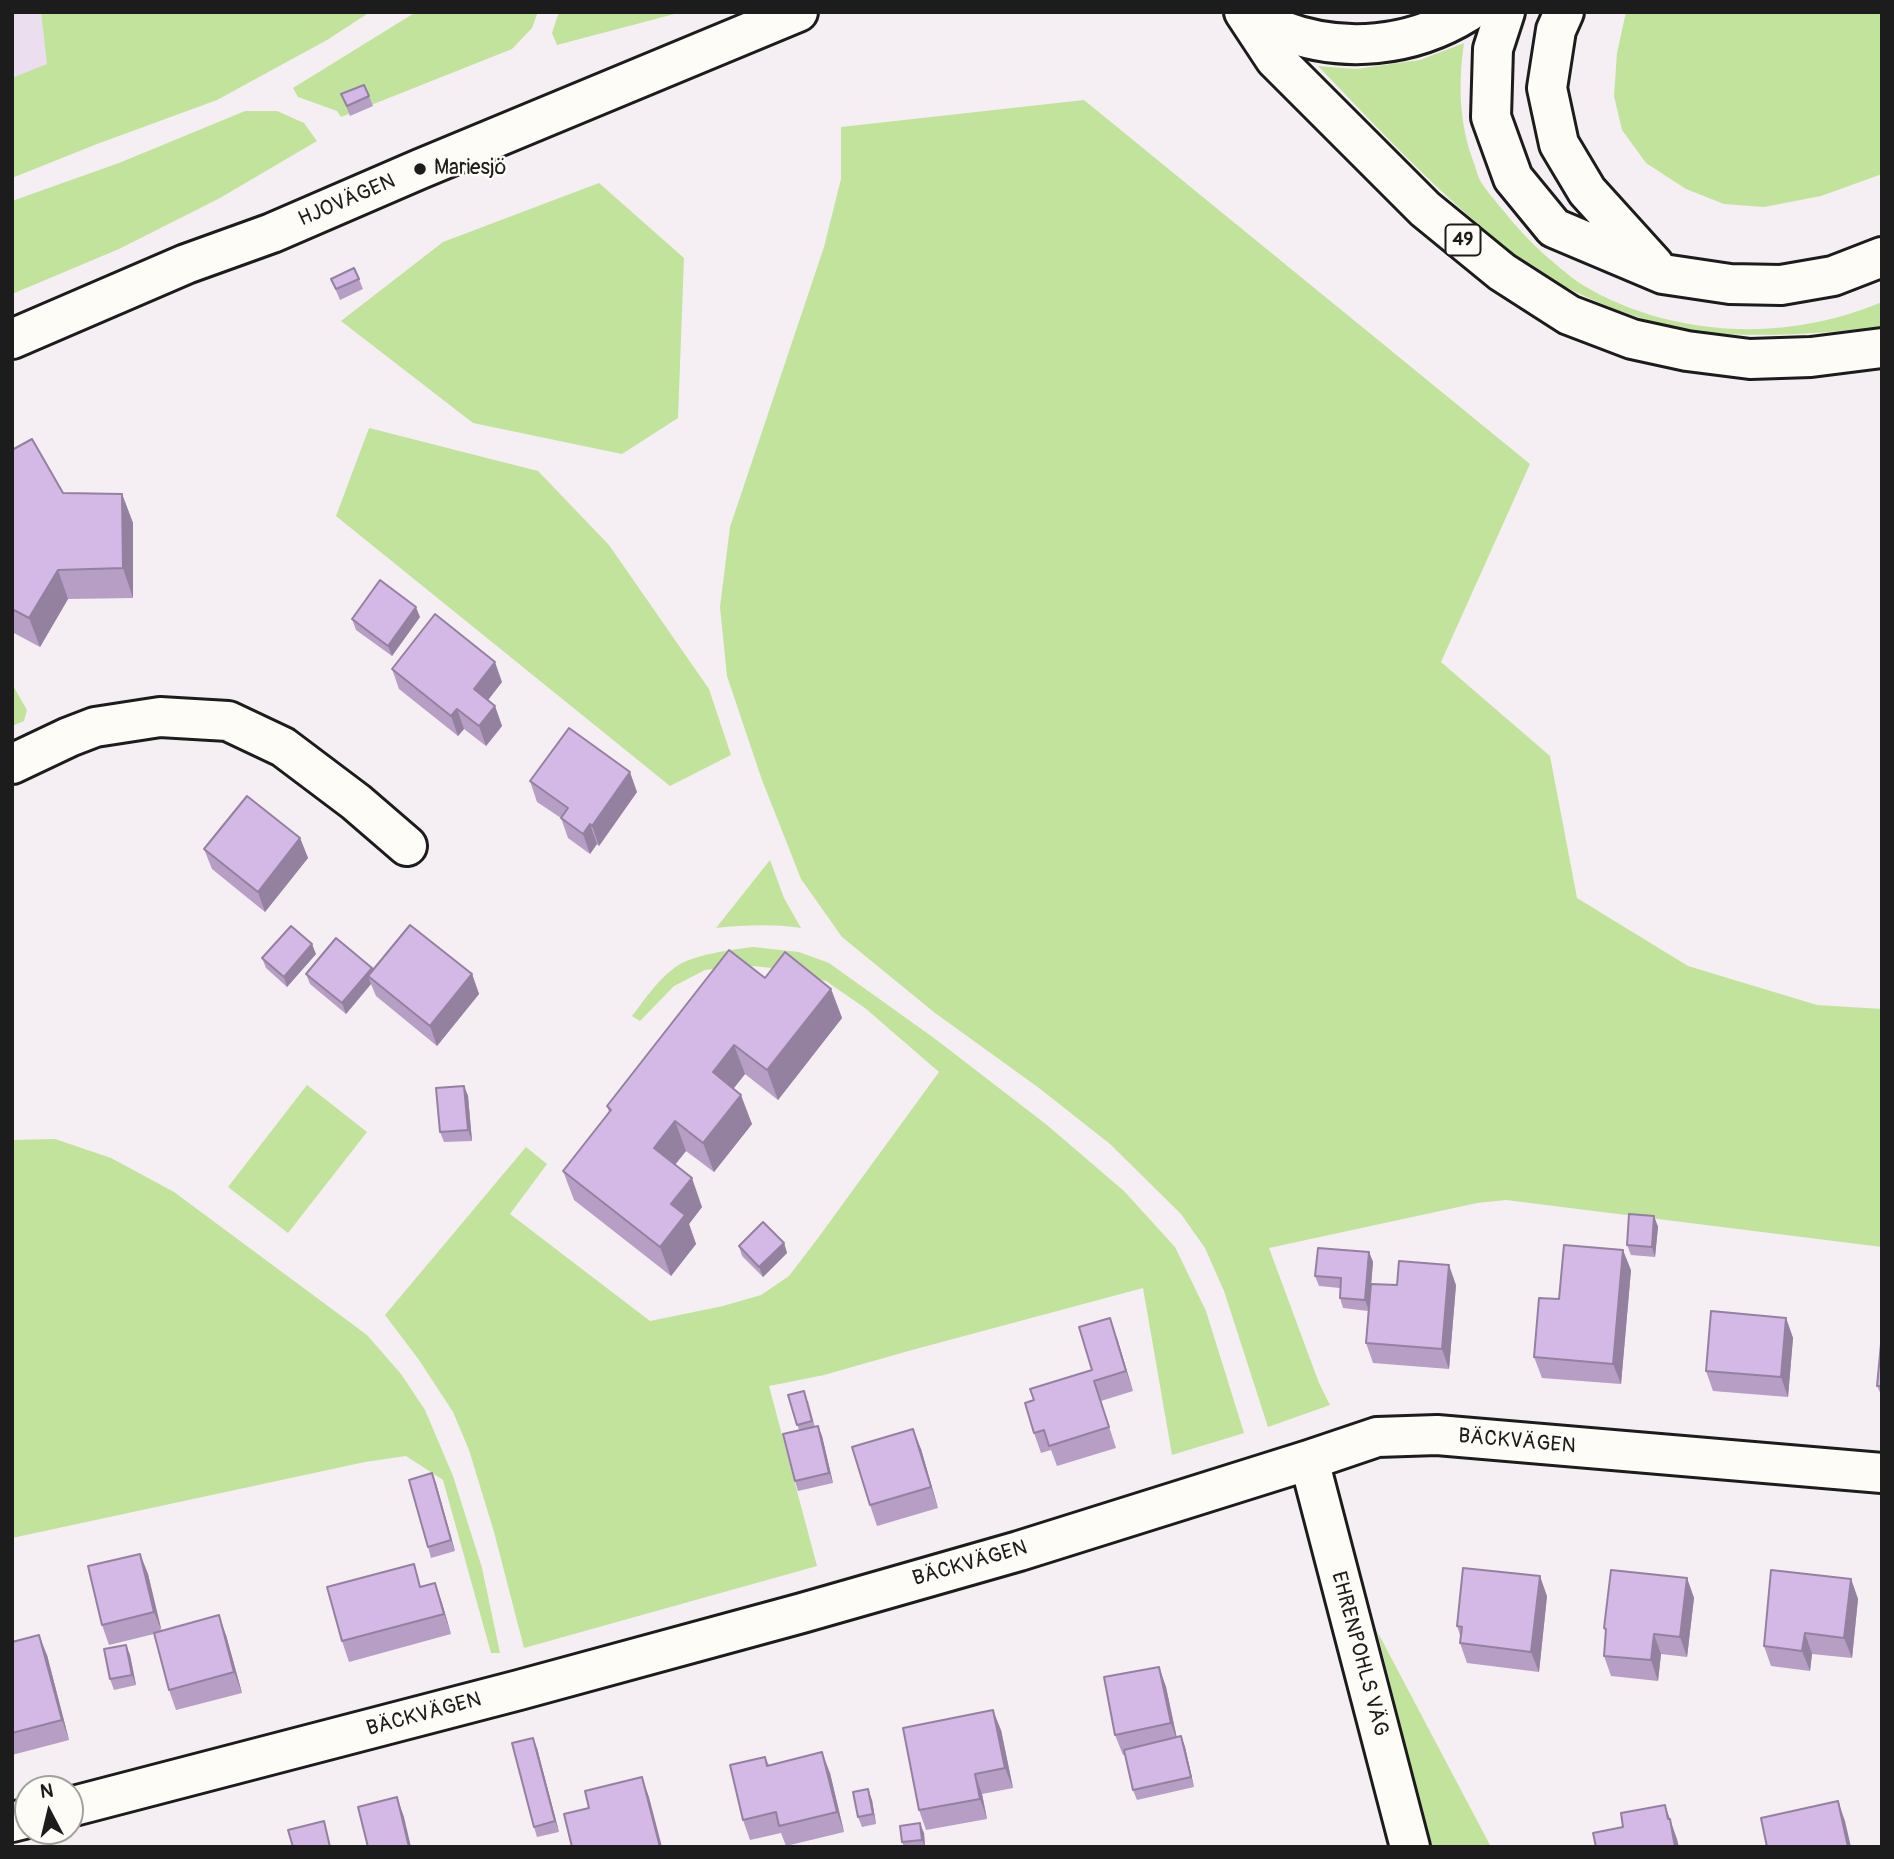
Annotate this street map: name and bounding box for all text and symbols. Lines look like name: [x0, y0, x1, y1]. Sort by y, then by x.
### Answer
place label: Mariesjö: [434, 156, 506, 182]
marker: Mariesjö: [412, 161, 428, 177]
street label: HJOVÄGEN: [295, 169, 399, 233]
road number: 49: [1446, 224, 1480, 256]
street label: BÄCKVÄGEN: [1457, 1424, 1577, 1460]
street label: BÄCKVÄGEN: [910, 1536, 1030, 1592]
street label: EHRENPOHLS VÄG: [1325, 1569, 1393, 1739]
street label: BÄCKVÄGEN: [364, 1688, 484, 1742]
north arrow: [14, 1775, 84, 1845]
text: N: [39, 1778, 55, 1804]

